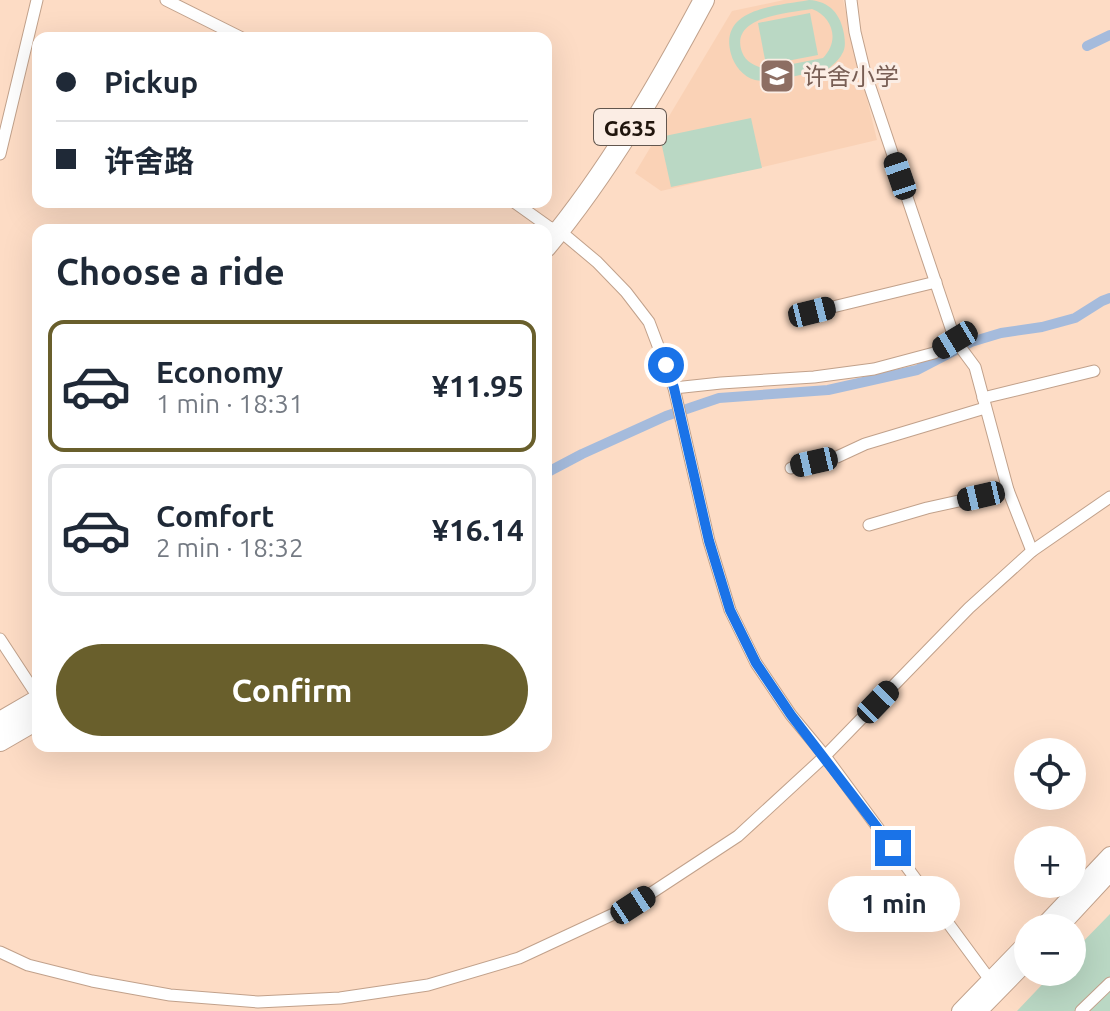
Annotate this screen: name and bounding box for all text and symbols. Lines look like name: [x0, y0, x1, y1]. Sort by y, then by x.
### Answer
school or university icon: 许舍小学: [758, 57, 796, 95]
place label: 许舍小学: [803, 63, 899, 90]
text: Pickup: [104, 65, 198, 99]
road number: G635: [594, 109, 666, 145]
text: 许舍路: [104, 144, 194, 178]
car: [881, 149, 919, 203]
text: Choose a ride: [56, 251, 285, 292]
car: [786, 295, 838, 329]
car: [928, 317, 982, 363]
route start: [648, 347, 684, 383]
icon: car: [60, 350, 132, 422]
text: Economy: [156, 355, 283, 389]
text: ¥11.95: [432, 369, 524, 403]
text: 1 min · 18:31: [156, 389, 304, 418]
car: [788, 445, 840, 479]
car: [955, 479, 1007, 513]
icon: car: [60, 494, 132, 566]
text: Comfort: [156, 499, 274, 533]
text: ¥16.14: [432, 513, 524, 547]
text: 2 min · 18:32: [156, 533, 304, 562]
button: Confirm: [56, 644, 528, 736]
car: [853, 676, 903, 728]
map controls: [1014, 738, 1086, 986]
button: locate: [1014, 738, 1086, 810]
button: +: [1014, 826, 1086, 898]
route end: [875, 830, 911, 866]
callout: 1 min: [827, 876, 959, 932]
car: [606, 882, 660, 928]
text: 1 min: [861, 889, 927, 918]
button: −: [1014, 914, 1086, 986]

